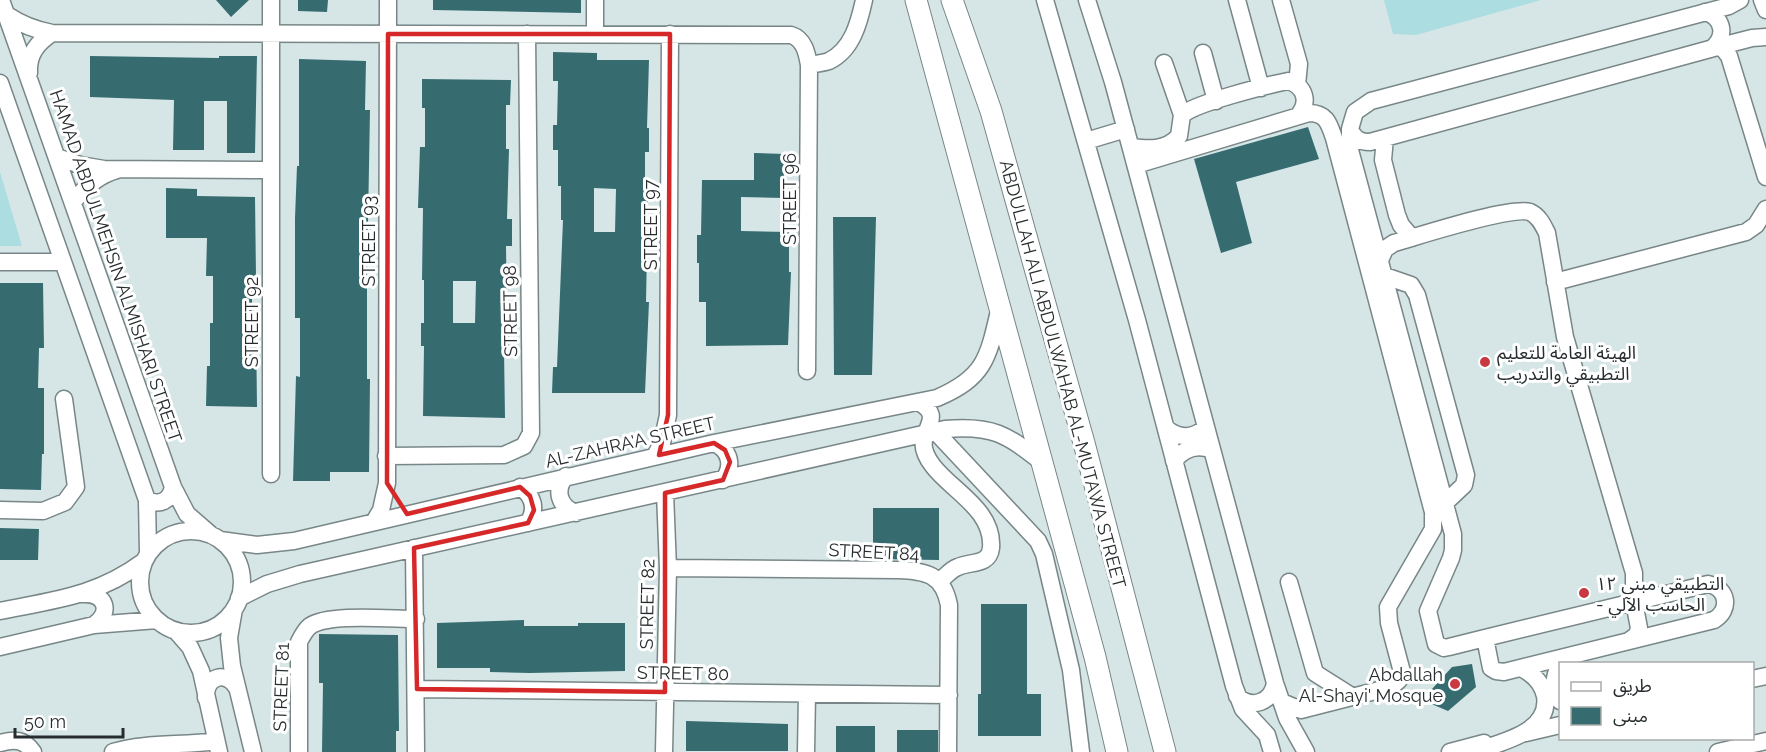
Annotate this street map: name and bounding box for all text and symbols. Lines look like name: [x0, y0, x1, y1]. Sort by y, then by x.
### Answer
street label: HAMAD ABDULMEHSIN ALMISHARI STREET: [46, 87, 186, 445]
street label: STREET 96: [779, 153, 800, 245]
street label: ABDULLAH ALI ABDULWAHAB AL-MUTAWA STREET: [996, 157, 1130, 591]
street label: STREET 97: [640, 179, 661, 270]
street label: STREET 93: [358, 196, 379, 286]
street label: STREET 98: [499, 265, 521, 357]
street label: STREET 92: [241, 277, 262, 367]
place label: الهيئة العامة للتعليم التطبيقي والتدريب: [1497, 342, 1636, 387]
marker: الهيئة العامة للتعليم التطبيقي والتدريب: [1478, 355, 1492, 369]
street label: AL-ZAHRA'A STREET: [543, 412, 717, 472]
street label: STREET 84: [828, 539, 920, 565]
street label: STREET 82: [636, 558, 658, 650]
place label: التطبيقي مبنى ١٢ - الحاسب الآلي: [1596, 573, 1724, 618]
marker: التطبيقي مبنى ١٢ - الحاسب الآلي: [1577, 586, 1591, 600]
street label: STREET 81: [269, 642, 293, 732]
street label: STREET 80: [637, 662, 729, 684]
legend: [1559, 662, 1754, 740]
place label: Abdallah Al-Shayi' Mosque: [1299, 664, 1443, 706]
text: طريق: [1613, 675, 1652, 697]
marker: Abdallah Al-Shayi' Mosque: [1448, 677, 1462, 691]
scale bar: [15, 701, 123, 739]
text: مبنى: [1613, 705, 1648, 727]
text: 50 m: [24, 711, 66, 732]

